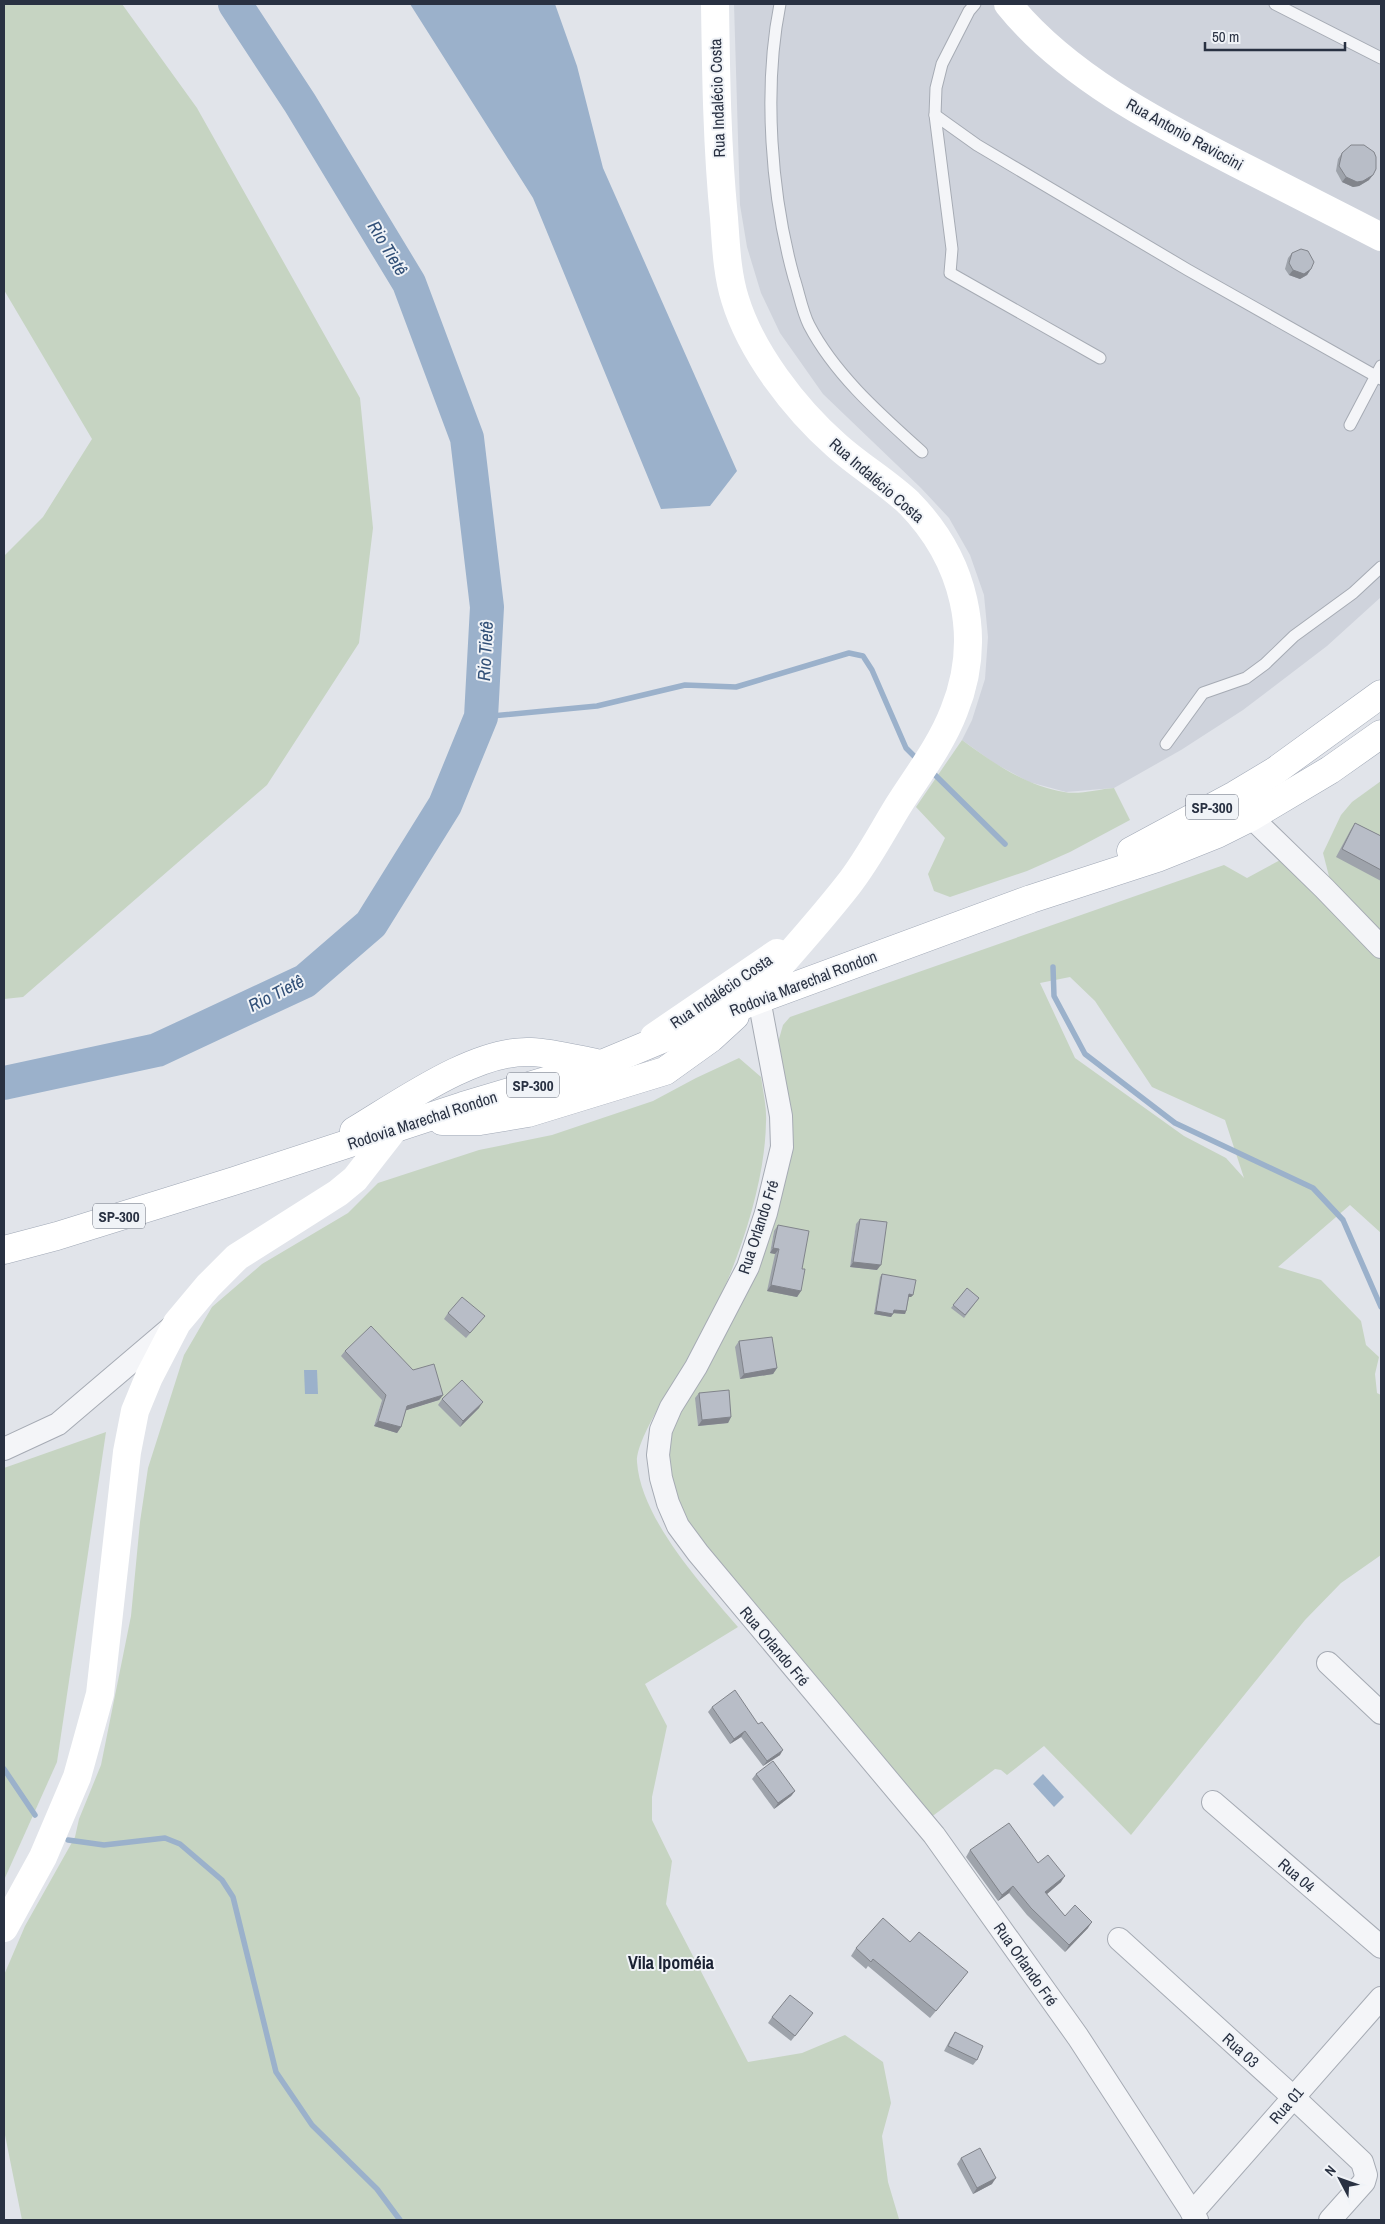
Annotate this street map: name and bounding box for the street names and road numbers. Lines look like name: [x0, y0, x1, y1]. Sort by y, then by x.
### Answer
street label: Rua Indalécio Costa: [704, 38, 730, 158]
street label: Rua Antonio Raviccini: [1123, 93, 1247, 175]
street label: Rua Indalécio Costa: [825, 433, 930, 528]
road number: SP-300: [1186, 794, 1238, 820]
street label: Rodovia Marechal Rondon: [726, 945, 880, 1021]
street label: Rua Indalécio Costa: [666, 948, 777, 1033]
road number: SP-300: [507, 1072, 559, 1098]
street label: Rodovia Marechal Rondon: [344, 1085, 500, 1155]
street label: Rua Orlando Fré: [732, 1177, 784, 1277]
road number: SP-300: [93, 1204, 145, 1228]
street label: Rua Orlando Fré: [735, 1602, 815, 1690]
street label: Rua 04: [1274, 1853, 1320, 1897]
street label: Rua Orlando Fré: [989, 1918, 1063, 2010]
street label: Rua 03: [1218, 2028, 1264, 2072]
street label: Rua 01: [1264, 2081, 1309, 2128]

